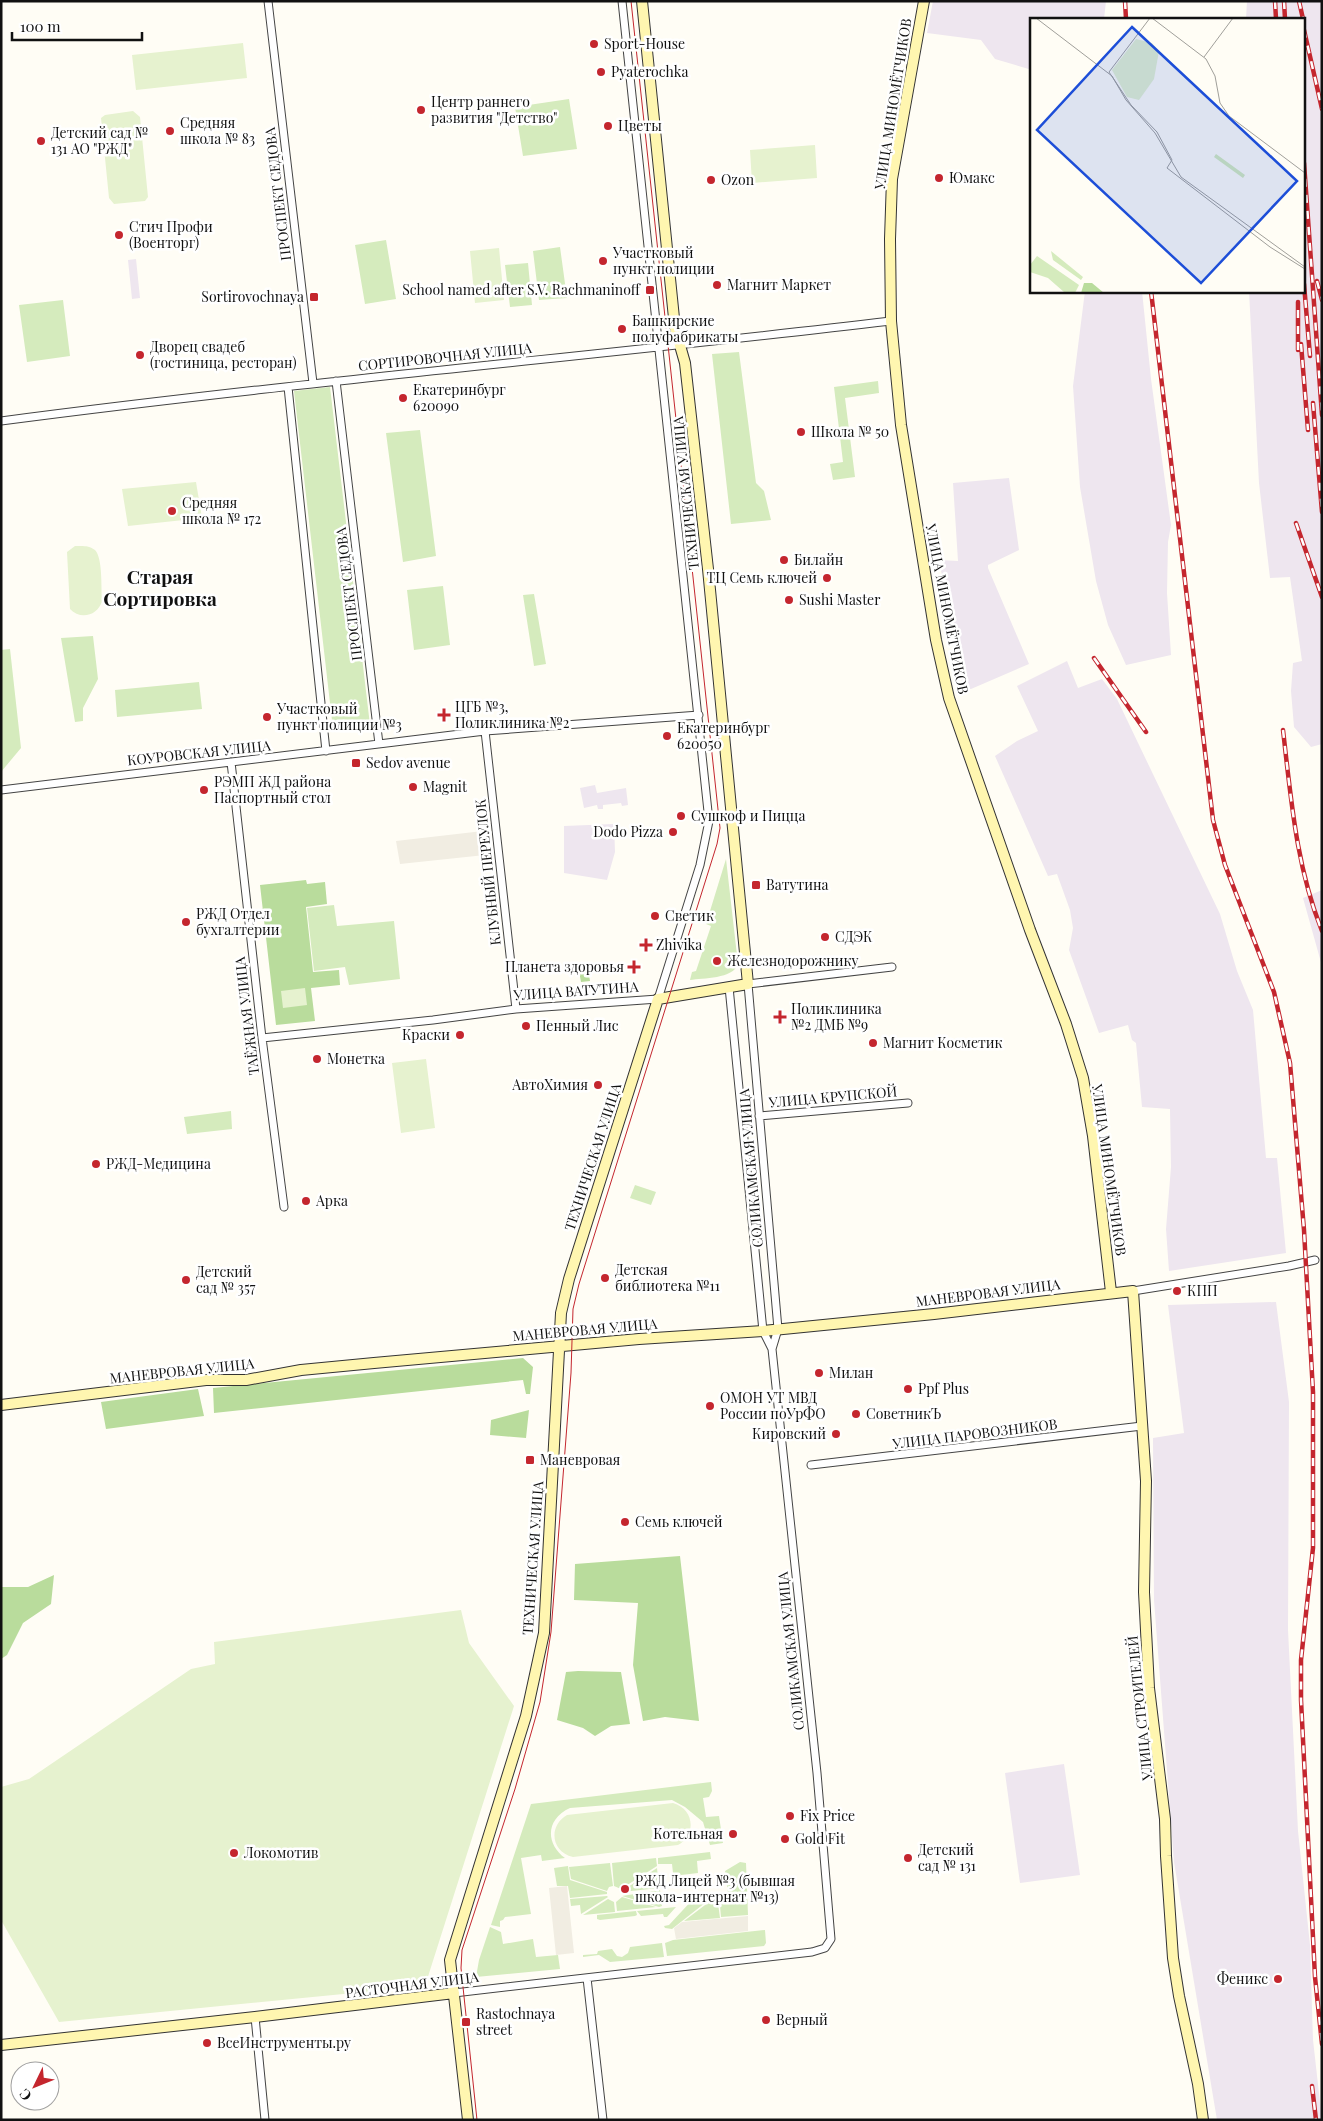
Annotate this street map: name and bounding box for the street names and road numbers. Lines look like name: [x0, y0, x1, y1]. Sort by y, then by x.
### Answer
street label: УЛИЦА МИНОМЁТЧИКОВ: [869, 17, 915, 192]
street label: ПРОСПЕКТ СЕДОВА: [260, 126, 295, 262]
street label: СОРТИРОВОЧНАЯ УЛИЦА: [357, 338, 533, 375]
street label: ТЕХНИЧЕСКАЯ УЛИЦА: [668, 415, 703, 571]
street label: УЛИЦА МИНОМЁТЧИКОВ: [921, 521, 973, 696]
street label: ПРОСПЕКТ СЕДОВА: [331, 526, 366, 662]
street label: КОУРОВСКАЯ УЛИЦА: [126, 735, 272, 769]
street label: КЛУБНЫЙ ПЕРЕУЛОК: [470, 797, 505, 946]
street label: ТАЁЖНАЯ УЛИЦА: [230, 956, 263, 1076]
street label: УЛИЦА ВАТУТИНА: [512, 977, 639, 1004]
street label: ТЕХНИЧЕСКАЯ УЛИЦА: [560, 1080, 625, 1233]
street label: УЛИЦА КРУПСКОЙ: [767, 1081, 898, 1112]
street label: УЛИЦА МИНОМЁТЧИКОВ: [1088, 1082, 1131, 1257]
street label: СОЛИКАМСКАЯ УЛИЦА: [734, 1088, 767, 1248]
street label: МАНЕВРОВАЯ УЛИЦА: [915, 1274, 1061, 1311]
street label: МАНЕВРОВАЯ УЛИЦА: [512, 1314, 658, 1345]
street label: МАНЕВРОВАЯ УЛИЦА: [109, 1353, 255, 1388]
street label: УЛИЦА ПАРОВОЗНИКОВ: [890, 1414, 1059, 1453]
street label: ТЕХНИЧЕСКАЯ УЛИЦА: [518, 1480, 547, 1636]
street label: СОЛИКАМСКАЯ УЛИЦА: [773, 1571, 808, 1731]
street label: УЛИЦА СТРОИТЕЛЕЙ: [1122, 1635, 1157, 1782]
street label: РАСТОЧНАЯ УЛИЦА: [344, 1967, 480, 2002]

